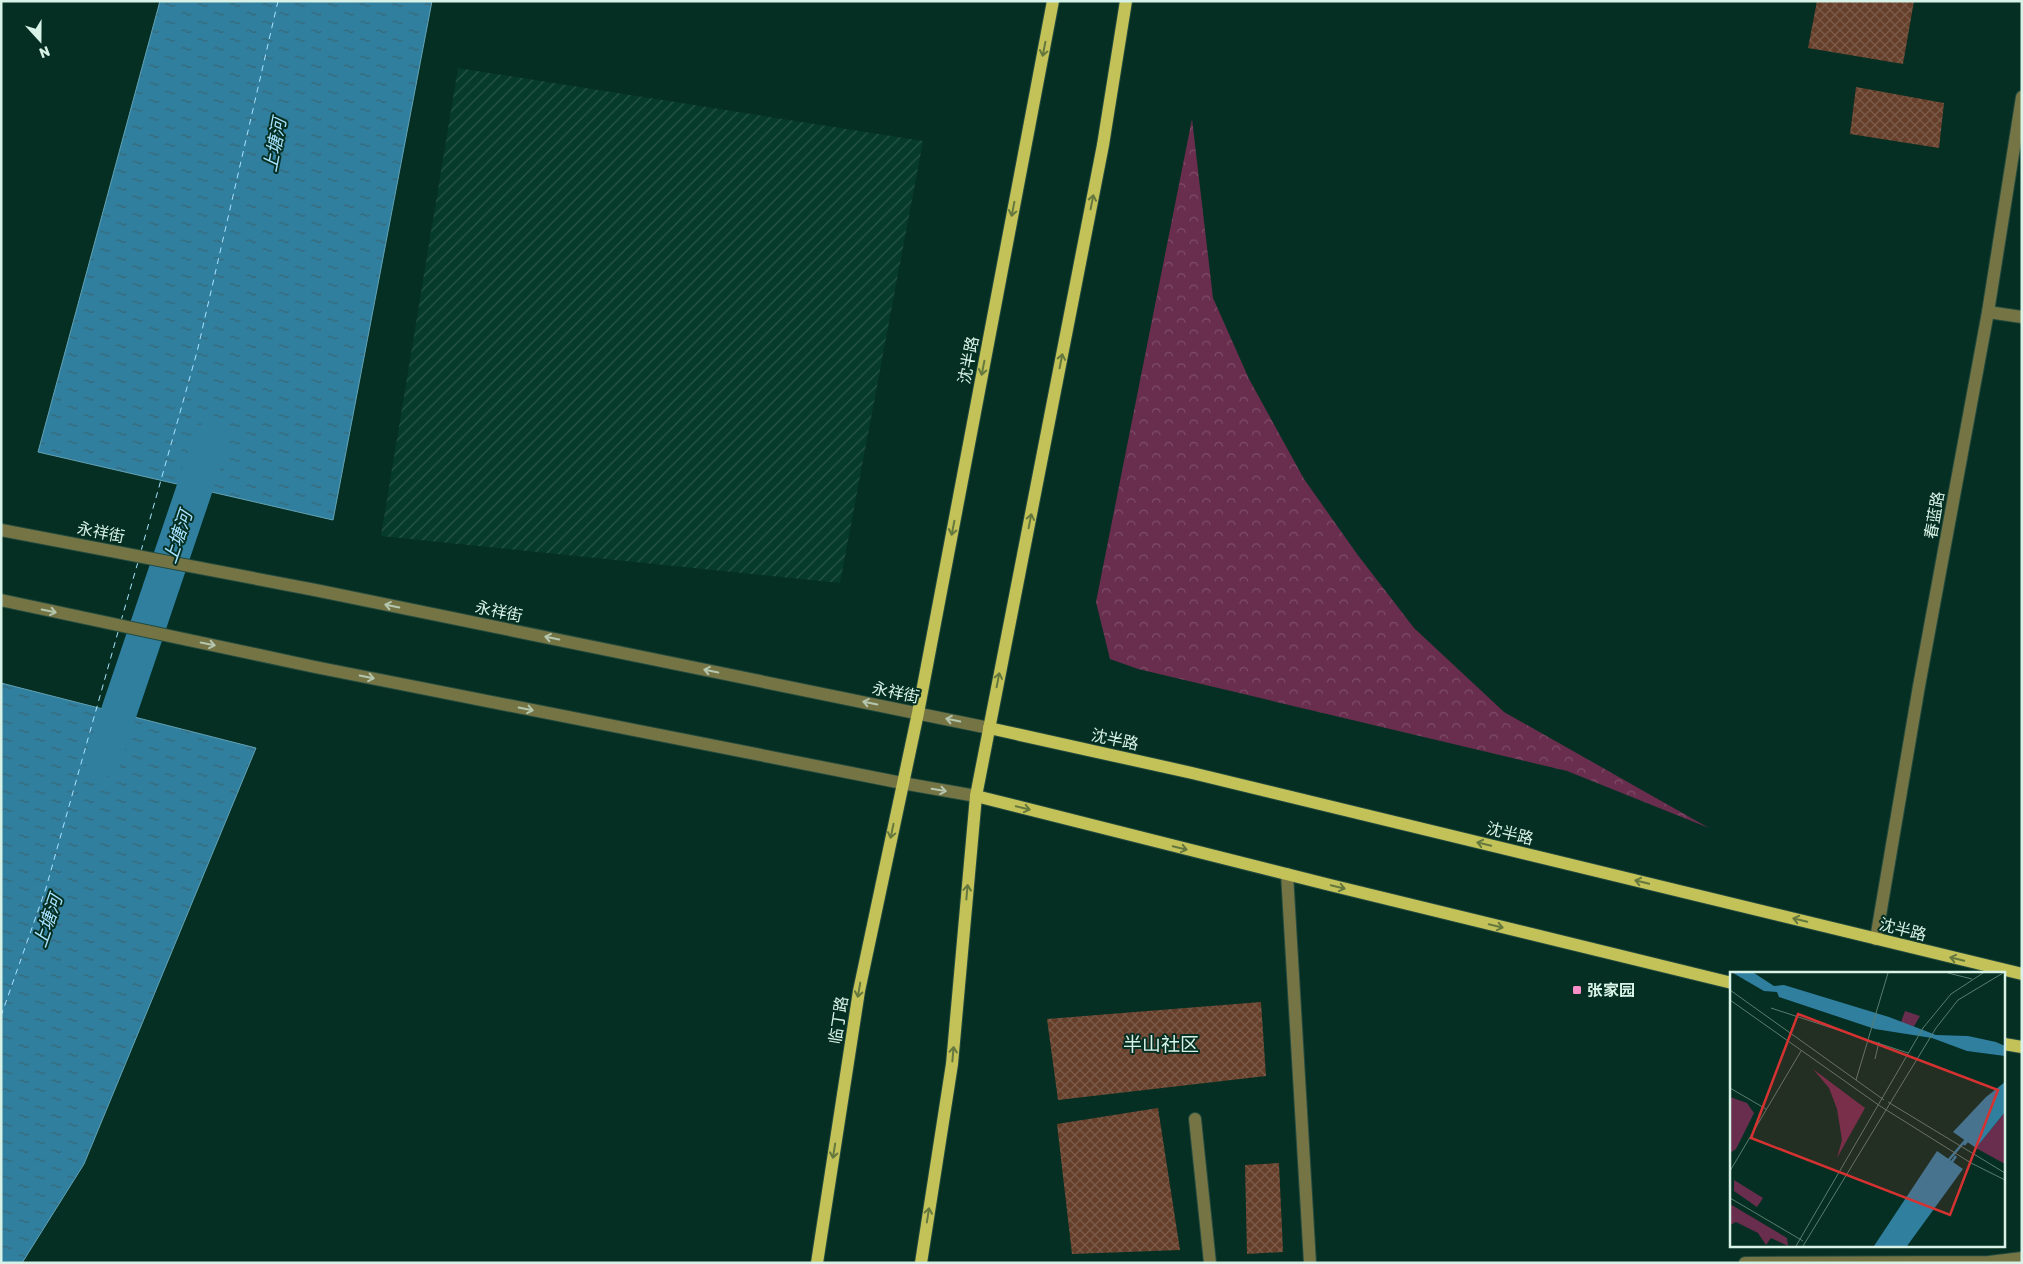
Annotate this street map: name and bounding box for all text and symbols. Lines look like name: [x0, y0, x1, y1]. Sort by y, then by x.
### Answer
north arrow: [15, 15, 65, 65]
one-way arrow: [1038, 41, 1048, 57]
text: N: [37, 42, 52, 61]
water label: 上塘河: [259, 113, 292, 174]
one-way arrow: [1088, 194, 1098, 210]
one-way arrow: [1008, 200, 1018, 216]
street label: 沈半路: [955, 335, 982, 385]
one-way arrow: [1057, 354, 1066, 370]
one-way arrow: [978, 360, 988, 376]
street label: 春蓝路: [1921, 490, 1948, 540]
water label: 上塘河: [159, 505, 198, 566]
one-way arrow: [1025, 513, 1035, 529]
street label: 永祥街: [76, 519, 126, 546]
one-way arrow: [948, 520, 957, 536]
street label: 永祥街: [473, 597, 524, 626]
one-way arrow: [385, 601, 401, 610]
one-way arrow: [41, 606, 57, 616]
one-way arrow: [544, 633, 560, 643]
one-way arrow: [199, 640, 215, 649]
one-way arrow: [703, 666, 719, 675]
one-way arrow: [994, 672, 1004, 688]
one-way arrow: [359, 673, 375, 683]
street label: 永祥街: [870, 678, 921, 707]
one-way arrow: [863, 698, 879, 708]
one-way arrow: [518, 705, 534, 714]
one-way arrow: [946, 715, 962, 725]
street label: 沈半路: [1089, 725, 1140, 754]
one-way arrow: [931, 785, 947, 795]
one-way arrow: [1014, 804, 1030, 813]
street label: 沈半路: [1484, 818, 1535, 849]
one-way arrow: [887, 823, 897, 839]
one-way arrow: [1476, 838, 1492, 848]
one-way arrow: [1172, 843, 1188, 853]
one-way arrow: [1634, 877, 1650, 886]
one-way arrow: [1329, 883, 1345, 893]
one-way arrow: [962, 884, 972, 900]
water label: 上塘河: [29, 889, 68, 950]
street label: 沈半路: [1877, 914, 1928, 945]
one-way arrow: [1792, 915, 1808, 924]
one-way arrow: [1487, 922, 1503, 931]
one-way arrow: [1950, 954, 1966, 963]
inset map: [1730, 972, 2006, 1246]
place label: 张家园: [1587, 981, 1635, 1000]
one-way arrow: [854, 982, 864, 998]
marker: 张家园: [1571, 984, 1583, 996]
street label: 临丁路: [825, 995, 852, 1045]
district label: 半山社区: [1123, 1033, 1199, 1056]
one-way arrow: [948, 1046, 958, 1062]
one-way arrow: [829, 1142, 839, 1158]
one-way arrow: [924, 1207, 934, 1223]

